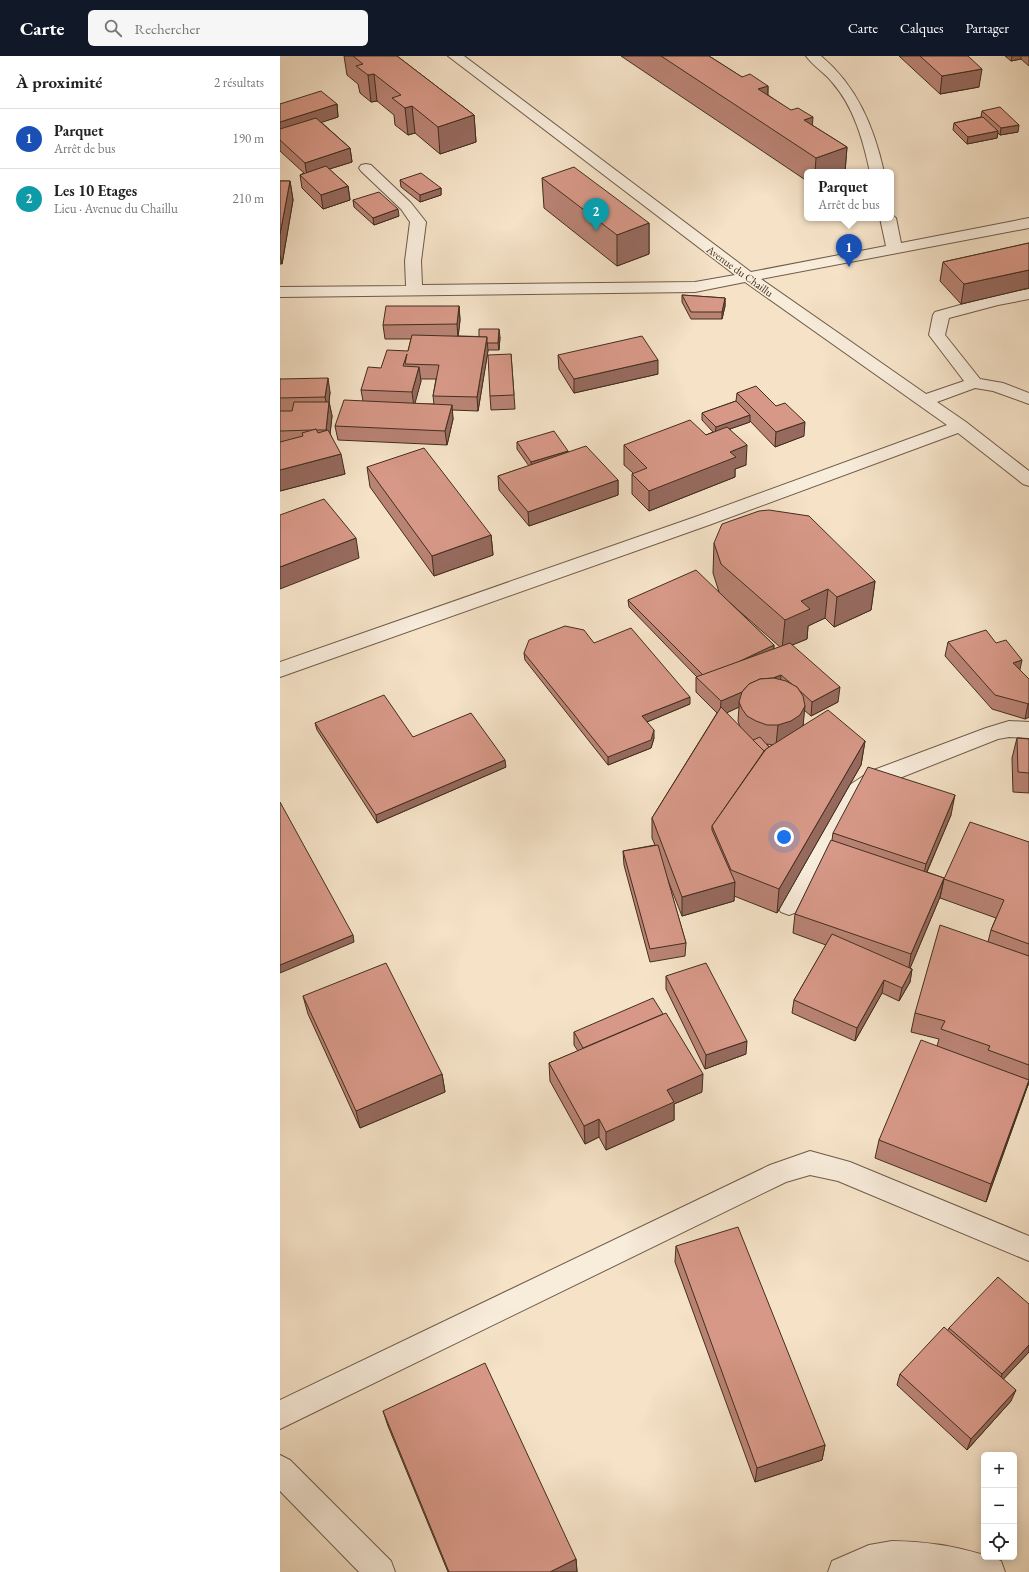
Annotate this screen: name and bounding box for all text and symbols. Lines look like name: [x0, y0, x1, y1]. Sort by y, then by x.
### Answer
search box: [88, 10, 368, 46]
text: Carte: [20, 16, 64, 41]
icon: search: [102, 17, 124, 39]
text: Rechercher: [134, 19, 200, 38]
text: Carte: [848, 19, 878, 37]
text: Calques: [900, 19, 944, 37]
text: Partager: [966, 19, 1009, 37]
text: À proximité: [16, 71, 102, 93]
text: 2 résultats: [214, 74, 264, 91]
text: Parquet: [54, 121, 104, 140]
text: 1: [26, 130, 32, 147]
text: 190 m: [233, 130, 264, 147]
text: Arrêt de bus: [54, 140, 115, 157]
popup: [804, 169, 894, 221]
text: Parquet: [818, 177, 868, 196]
text: Les 10 Etages: [54, 181, 137, 200]
text: 2: [26, 190, 32, 207]
text: 210 m: [233, 190, 264, 207]
text: Arrêt de bus: [818, 196, 880, 213]
pin: 2: [583, 198, 609, 231]
text: Lieu · Avenue du Chaillu: [54, 200, 178, 217]
pin: 1: [836, 234, 862, 267]
street label: Avenue du Chaillu: [703, 242, 776, 300]
your location: [774, 827, 794, 847]
map controls: [981, 1452, 1017, 1560]
button: +: [981, 1452, 1017, 1488]
button: −: [981, 1488, 1017, 1524]
button: locate: [981, 1524, 1017, 1560]

